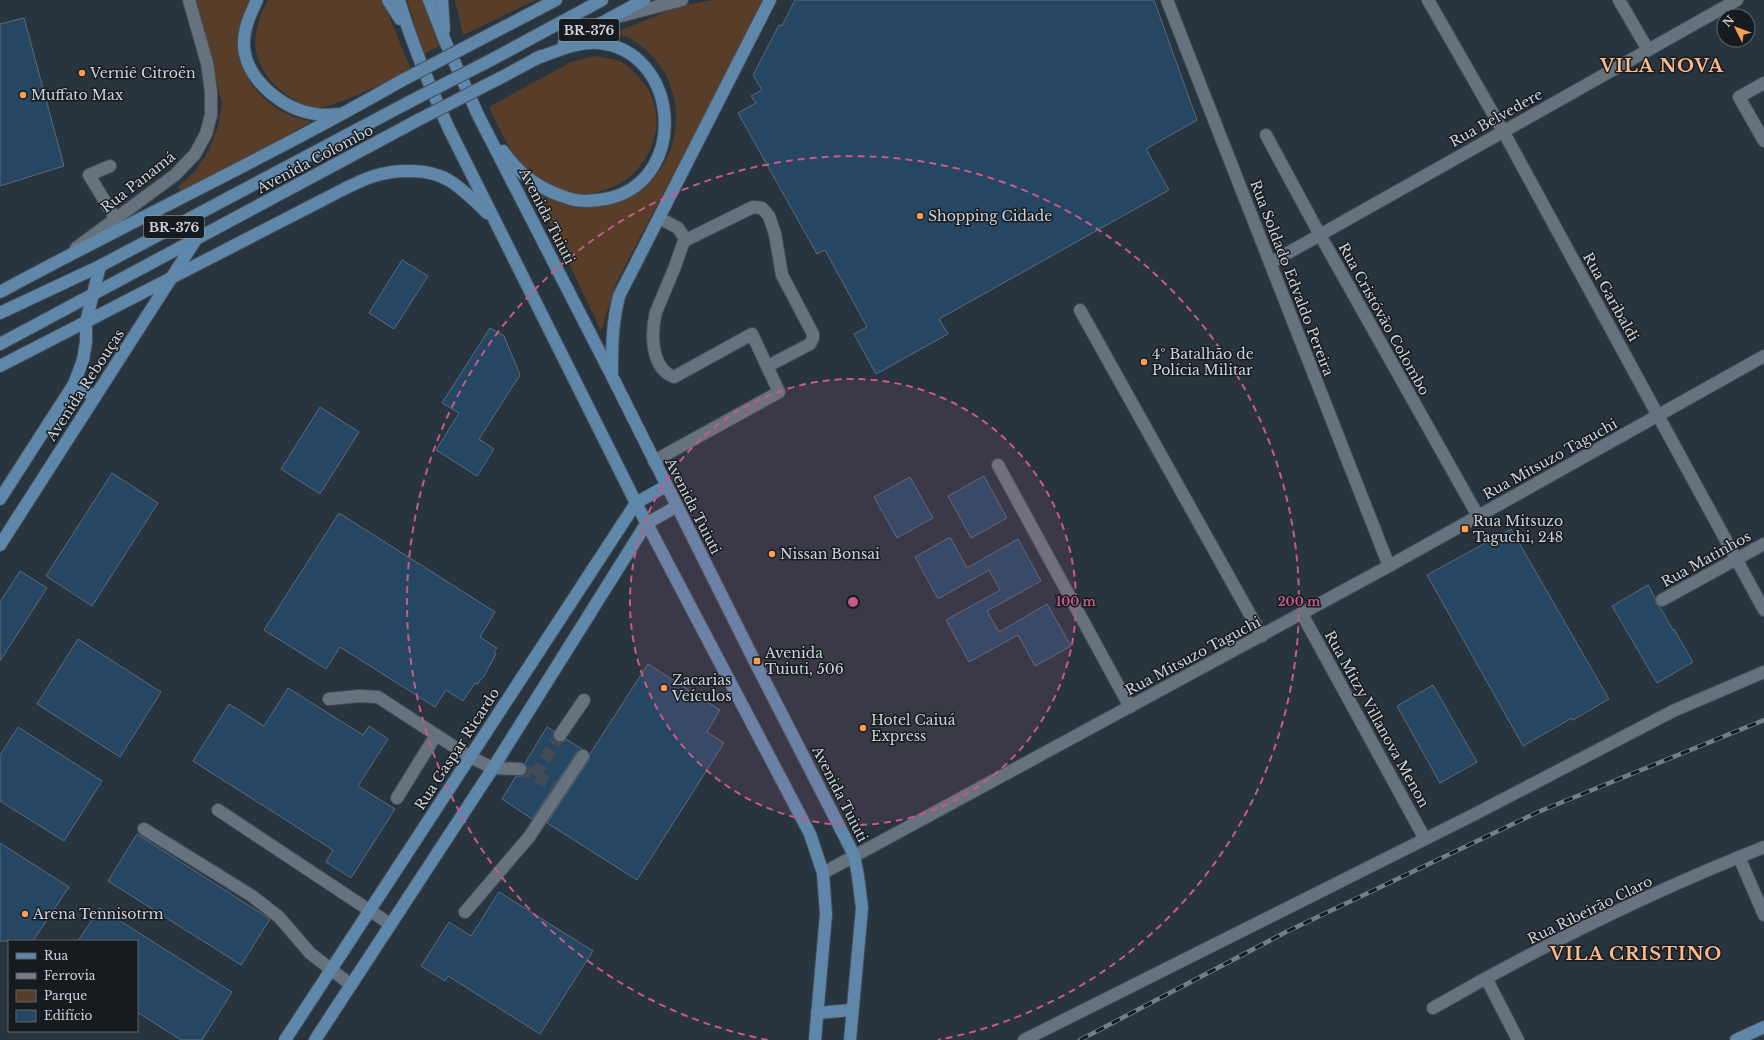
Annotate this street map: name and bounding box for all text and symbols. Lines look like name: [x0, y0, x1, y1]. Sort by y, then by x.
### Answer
north arrow: [1716, 8, 1756, 48]
text: N: [1720, 12, 1738, 30]
road number: BR-376: [559, 19, 619, 41]
district label: VILA NOVA: [1599, 55, 1724, 77]
place label: Verniê Citroën: [89, 64, 196, 82]
marker: Verniê Citroën: [77, 68, 87, 78]
street label: Rua Belvedere: [1446, 85, 1546, 151]
place label: Muffato Max: [31, 86, 124, 104]
marker: Muffato Max: [18, 90, 28, 100]
street label: Avenida Colombo: [253, 121, 376, 198]
street label: Rua Panamá: [97, 147, 179, 217]
street label: Avenida Tuiuti: [515, 164, 579, 267]
street label: Rua Soldado Edvaldo Pereira: [1246, 177, 1338, 379]
place label: Shopping Cidade: [928, 207, 1052, 225]
marker: Shopping Cidade: [915, 211, 925, 221]
road number: BR-376: [144, 216, 204, 238]
street label: Rua Cristóvão Colombo: [1334, 239, 1434, 399]
street label: Rua Garibaldi: [1579, 249, 1643, 345]
street label: Avenida Rebouças: [41, 326, 128, 445]
place label: 4º Batalhão de Polícia Militar: [1152, 345, 1254, 379]
marker: 4º Batalhão de Polícia Militar: [1139, 357, 1149, 367]
street label: Rua Mitsuzo Taguchi: [1480, 414, 1621, 503]
street label: Avenida Tuiuti: [661, 454, 725, 557]
place label: Rua Mitsuzo Taguchi, 248: [1473, 512, 1563, 546]
marker: Rua Mitsuzo Taguchi, 248: [1460, 524, 1470, 534]
street label: Rua Matinhos: [1658, 527, 1754, 591]
place label: Nissan Bonsai: [780, 545, 880, 563]
marker: Nissan Bonsai: [767, 549, 777, 559]
text: 100 m: [1056, 594, 1097, 609]
text: 200 m: [1278, 594, 1321, 609]
centre of rings: [846, 595, 860, 609]
street label: Rua Mitsuzo Taguchi: [1122, 613, 1264, 699]
street label: Rua Mitzy Villanova Menon: [1321, 627, 1433, 811]
place label: Avenida Tuiuti, 506: [764, 644, 844, 678]
marker: Avenida Tuiuti, 506: [752, 656, 762, 666]
place label: Zacarias Veículos: [671, 671, 732, 705]
marker: Zacarias Veículos: [659, 683, 669, 693]
street label: Rua Gaspar Ricardo: [411, 684, 503, 814]
place label: Hotel Caiuá Express: [871, 711, 956, 745]
marker: Hotel Caiuá Express: [858, 723, 868, 733]
street label: Avenida Tuiuti: [808, 742, 872, 845]
street label: Rua Ribeirão Claro: [1525, 872, 1655, 948]
place label: Arena Tennisotrm: [32, 905, 164, 923]
marker: Arena Tennisotrm: [20, 909, 30, 919]
legend: [8, 940, 138, 1032]
district label: VILA CRISTINO: [1549, 943, 1722, 965]
text: Rua: [44, 948, 68, 963]
text: Ferrovia: [44, 968, 96, 983]
text: Parque: [44, 988, 87, 1003]
text: Edifício: [44, 1008, 92, 1023]

